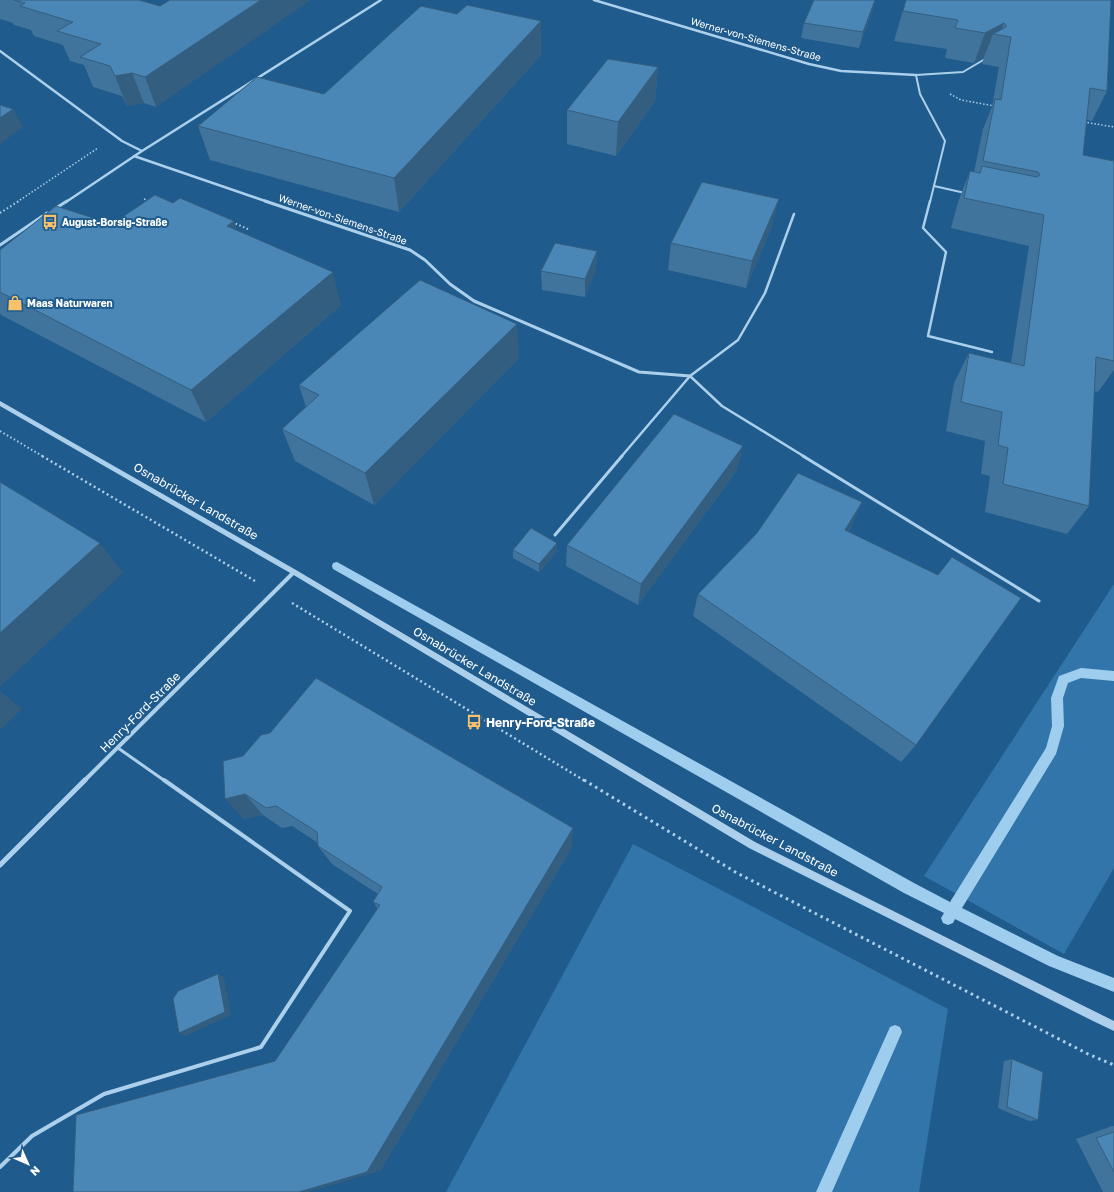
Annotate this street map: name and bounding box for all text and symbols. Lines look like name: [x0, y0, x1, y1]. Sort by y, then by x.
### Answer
street label: Werner-von-Siemens-Straße: [689, 15, 823, 63]
street label: Werner-von-Siemens-Straße: [277, 191, 409, 247]
bus stop icon: August-Borsig-Straße: [41, 213, 59, 231]
place label: August-Borsig-Straße: [62, 216, 168, 228]
shop icon: Maas Naturwaren: [6, 294, 24, 312]
place label: Maas Naturwaren: [27, 297, 113, 309]
street label: Osnabrücker Landstraße: [131, 459, 261, 543]
street label: Osnabrücker Landstraße: [411, 623, 539, 709]
street label: Henry-Ford-Straße: [97, 669, 183, 755]
bus stop icon: Henry-Ford-Straße: [465, 713, 483, 731]
place label: Henry-Ford-Straße: [486, 715, 595, 730]
street label: Osnabrücker Landstraße: [709, 800, 841, 880]
north arrow: [8, 1144, 48, 1184]
text: N: [28, 1164, 43, 1179]

